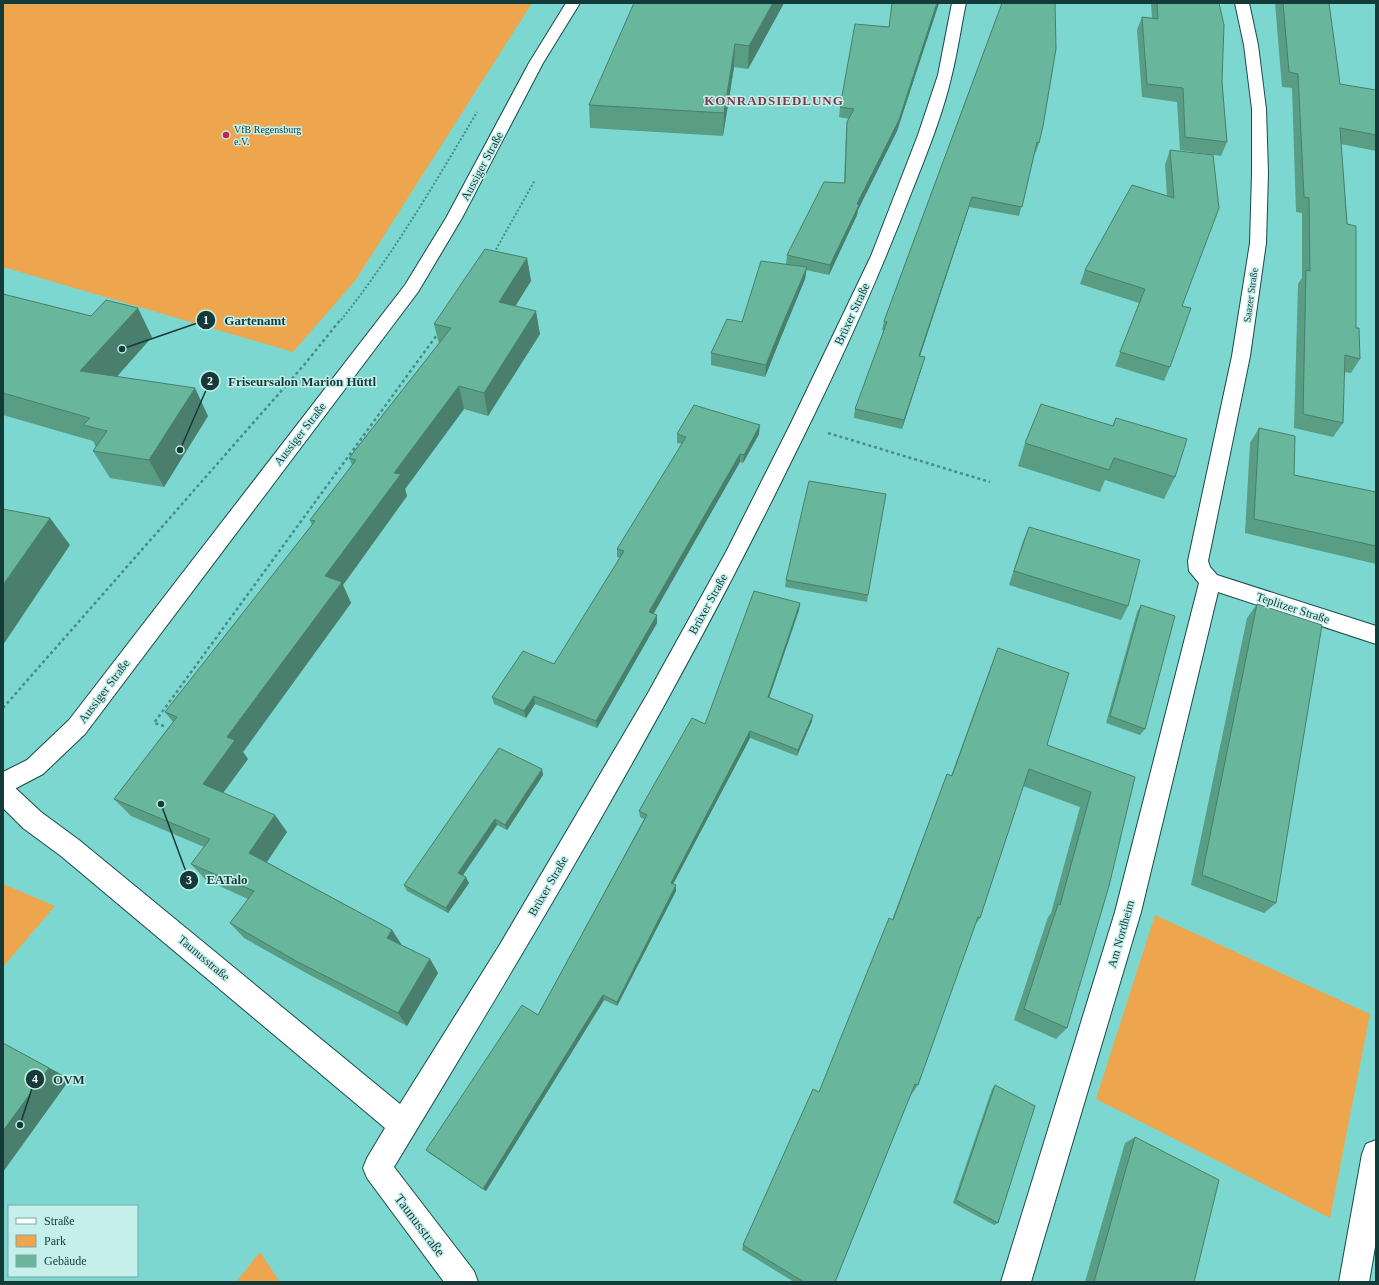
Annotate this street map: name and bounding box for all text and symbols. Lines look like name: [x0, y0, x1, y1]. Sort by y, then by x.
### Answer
district label: KONRADSIEDLUNG: [704, 93, 844, 108]
place label: VfB Regensburg e.V.: [234, 124, 301, 147]
street label: Aussiger Straße: [458, 129, 506, 203]
marker: VfB Regensburg e.V.: [221, 130, 231, 140]
street label: Saazer Straße: [1241, 267, 1260, 323]
street label: Brüxer Straße: [832, 281, 872, 347]
callout: Gartenamt: [196, 308, 293, 333]
text: 1: [203, 313, 209, 327]
text: Gartenamt: [224, 313, 286, 328]
callout: Friseursalon Marion Hüttl: [200, 369, 384, 394]
text: 2: [207, 374, 213, 388]
text: Friseursalon Marion Hüttl: [228, 374, 376, 389]
street label: Aussiger Straße: [271, 400, 329, 468]
street label: Brüxer Straße: [686, 571, 730, 637]
street label: Teplitzer Straße: [1255, 590, 1331, 626]
street label: Aussiger Straße: [75, 656, 133, 726]
street label: Brüxer Straße: [525, 853, 571, 919]
callout: EATalo: [179, 867, 256, 892]
text: EATalo: [206, 872, 248, 887]
text: 3: [186, 873, 192, 887]
street label: Am Nordheim: [1105, 898, 1138, 969]
street label: Taunusstraße: [175, 932, 233, 984]
callout: OVM: [25, 1066, 93, 1091]
text: 4: [32, 1072, 38, 1086]
text: OVM: [53, 1072, 85, 1087]
street label: Taunusstraße: [391, 1191, 448, 1259]
legend: [8, 1205, 138, 1277]
text: Straße: [44, 1214, 75, 1228]
text: Park: [44, 1234, 66, 1248]
text: Gebäude: [44, 1254, 87, 1268]

